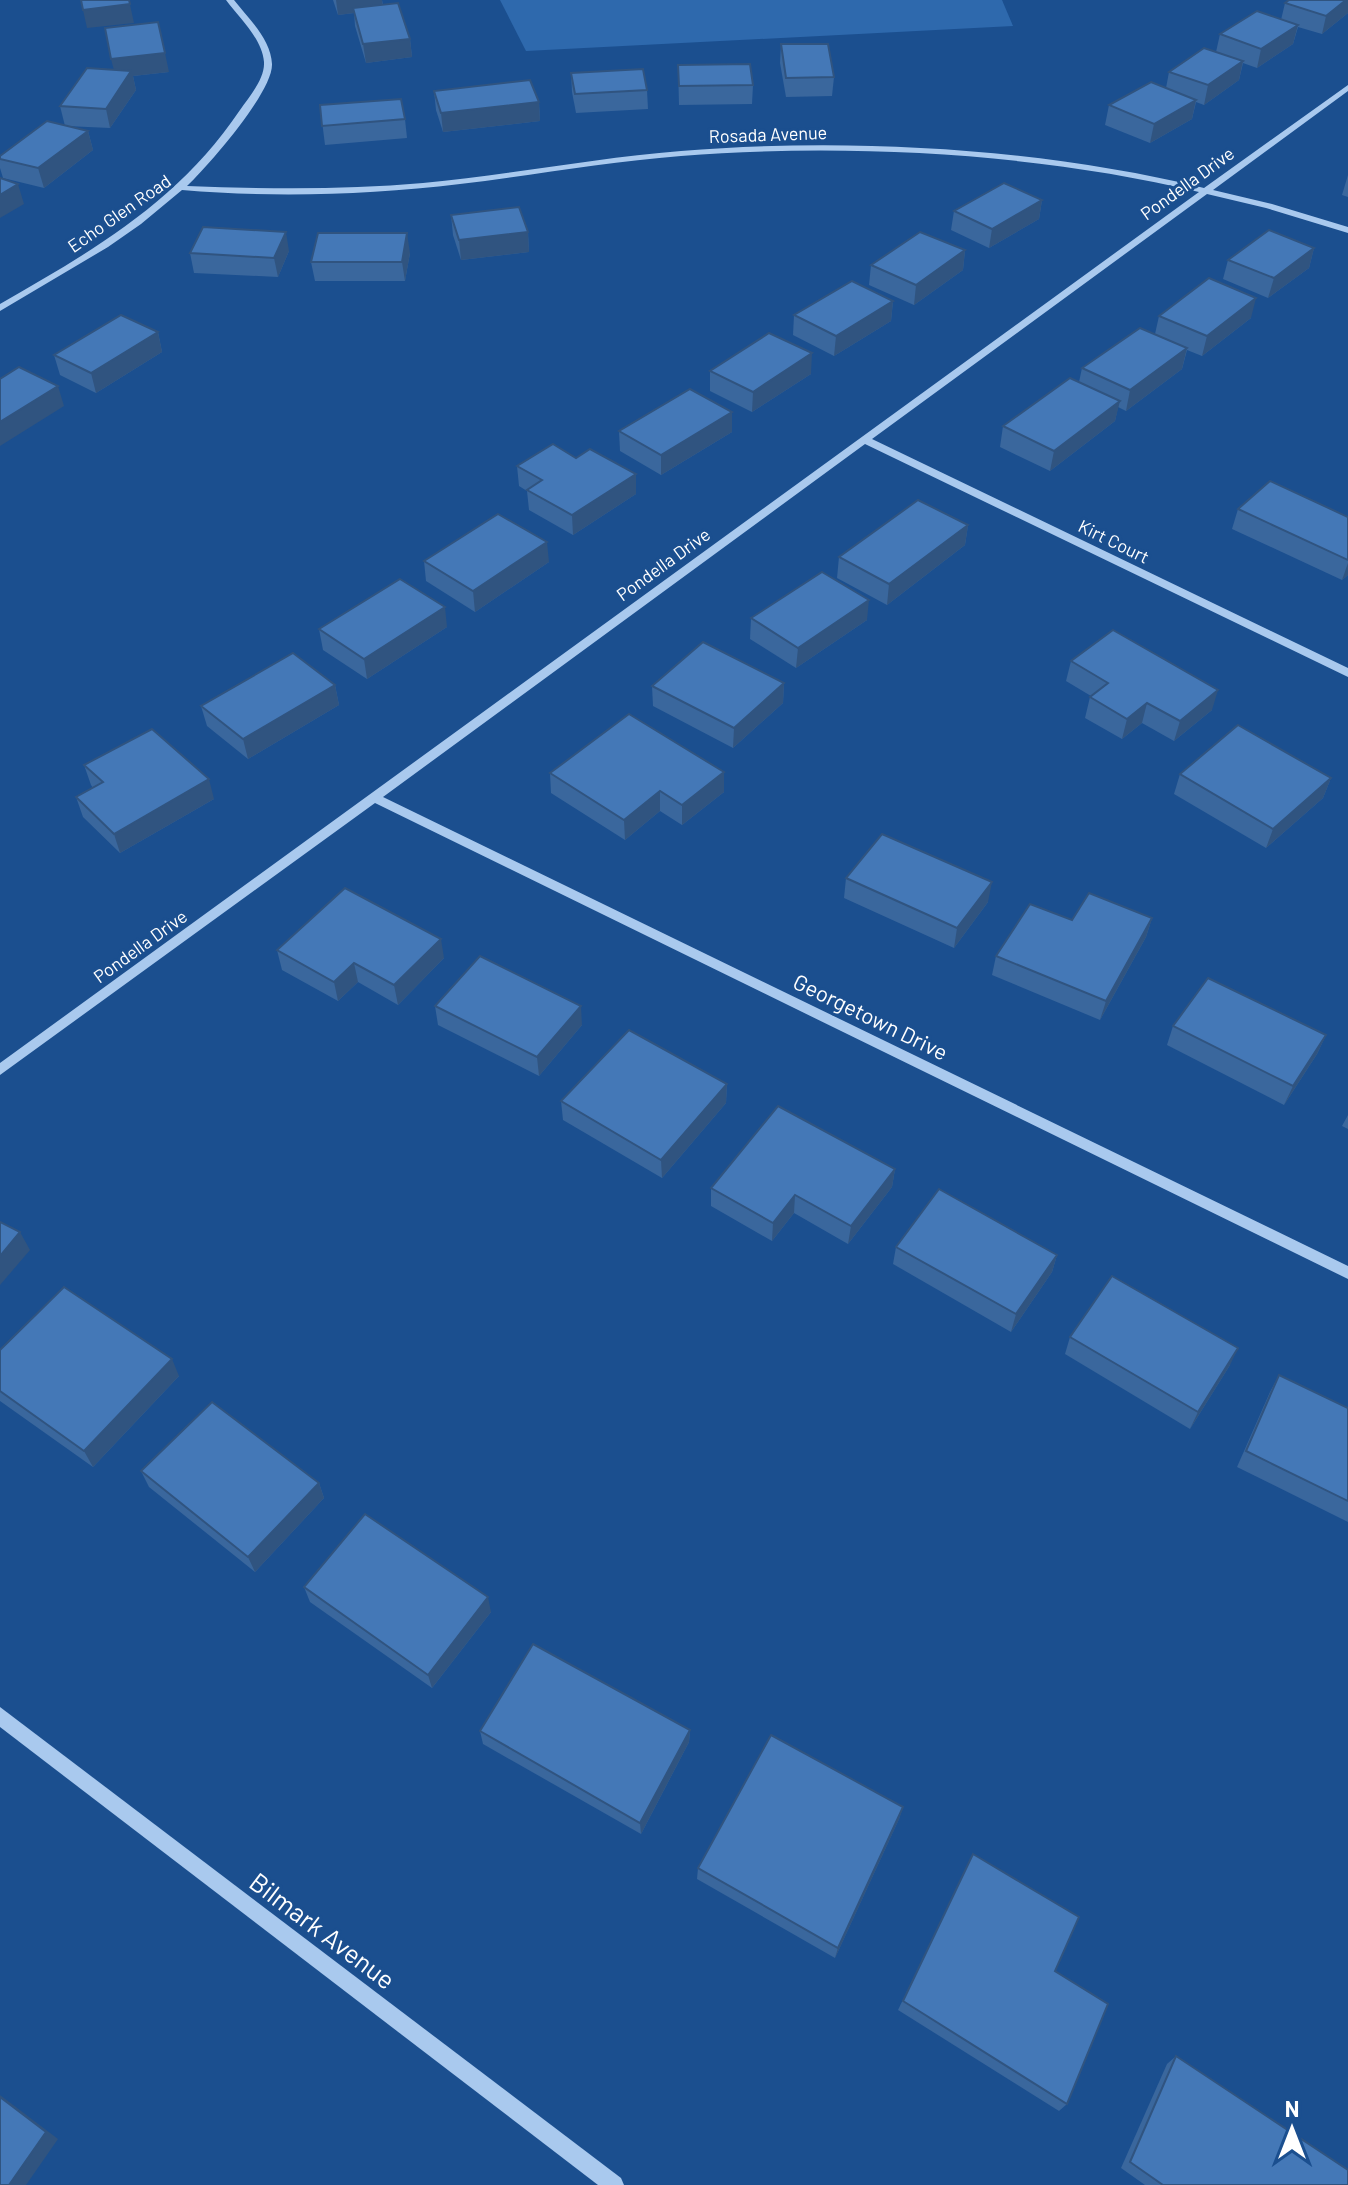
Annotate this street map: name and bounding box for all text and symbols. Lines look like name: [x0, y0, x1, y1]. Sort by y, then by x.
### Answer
street label: Rosada Avenue: [708, 121, 828, 147]
street label: Pondella Drive: [1136, 142, 1238, 224]
street label: Echo Glen Road: [63, 169, 175, 257]
street label: Kirt Court: [1075, 514, 1153, 568]
street label: Pondella Drive: [612, 523, 714, 605]
street label: Pondella Drive: [89, 905, 191, 987]
street label: Georgetown Drive: [790, 967, 952, 1065]
street label: Bilmark Avenue: [244, 1865, 402, 1995]
north arrow: [1252, 2089, 1332, 2169]
text: N: [1285, 2095, 1299, 2121]

